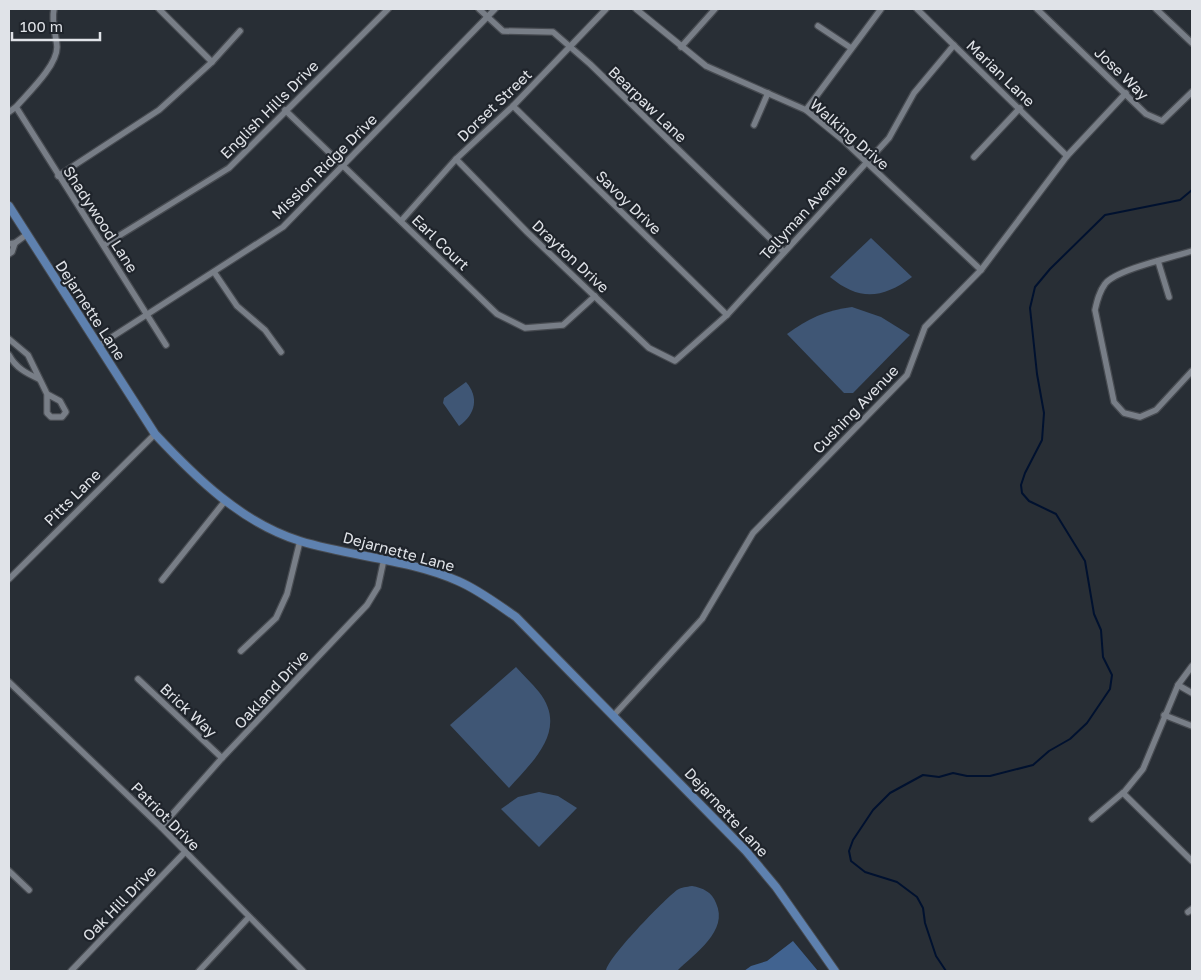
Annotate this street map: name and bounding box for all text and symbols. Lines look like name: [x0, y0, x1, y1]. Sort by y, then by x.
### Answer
scale bar: [12, 10, 100, 42]
text: 100 m: [20, 17, 63, 35]
street label: Marian Lane: [963, 36, 1039, 110]
street label: Jose Way: [1091, 43, 1153, 104]
street label: English Hills Drive: [216, 56, 322, 162]
street label: Bearpaw Lane: [605, 62, 691, 146]
street label: Dorset Street: [453, 65, 535, 145]
street label: Walking Drive: [807, 95, 893, 173]
street label: Mission Ridge Drive: [268, 110, 380, 222]
street label: Tellyman Avenue: [755, 160, 851, 263]
street label: Shadywood Lane: [60, 162, 142, 276]
street label: Savoy Drive: [593, 166, 666, 238]
street label: Earl Court: [409, 210, 473, 274]
street label: Drayton Drive: [529, 216, 613, 296]
street label: Dejarnette Lane: [52, 257, 130, 363]
street label: Cushing Avenue: [808, 361, 902, 457]
street label: Pitts Lane: [40, 465, 104, 529]
street label: Dejarnette Lane: [341, 527, 457, 575]
street label: Oakland Drive: [230, 646, 312, 732]
street label: Brick Way: [157, 679, 221, 741]
street label: Dejarnette Lane: [681, 764, 773, 860]
street label: Patriot Drive: [128, 778, 204, 854]
street label: Oak Hill Drive: [79, 861, 160, 944]

